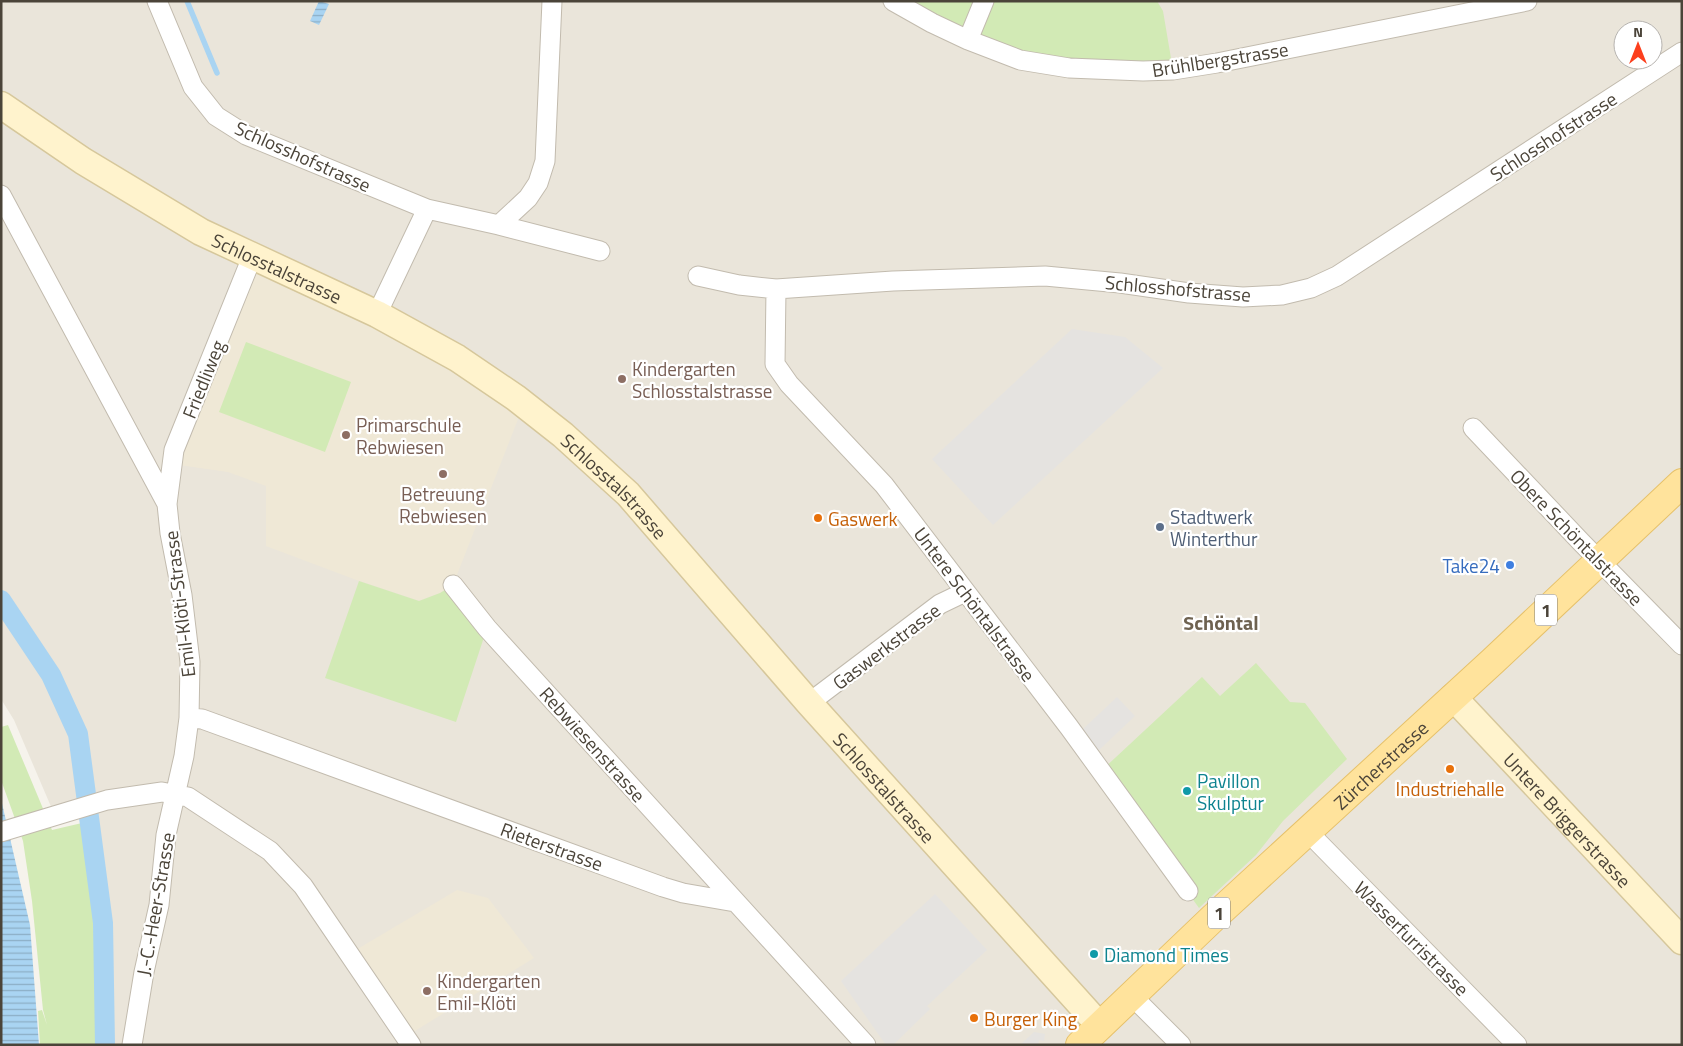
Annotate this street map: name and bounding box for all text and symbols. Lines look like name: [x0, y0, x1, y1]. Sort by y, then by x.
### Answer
north arrow: [1613, 20, 1663, 70]
text: N: [1633, 21, 1643, 42]
street label: Brühlbergstrasse: [1150, 34, 1290, 84]
street label: Schlosshofstrasse: [1484, 84, 1622, 188]
street label: Schlosshofstrasse: [230, 113, 376, 199]
street label: Schlosstalstrasse: [207, 225, 347, 310]
street label: Schlosshofstrasse: [1104, 267, 1252, 309]
street label: Friedliweg: [174, 335, 232, 423]
place label: Kindergarten Schlosstalstrasse: [632, 354, 772, 405]
marker: Kindergarten Schlosstalstrasse: [616, 373, 628, 385]
place label: Primarschule Rebwiesen: [356, 410, 461, 461]
street label: Schlosstalstrasse: [555, 426, 675, 545]
marker: Primarschule Rebwiesen: [340, 429, 352, 441]
street label: Obere Schöntalstrasse: [1504, 462, 1650, 612]
marker: Betreuung Rebwiesen: [437, 468, 449, 480]
place label: Betreuung Rebwiesen: [399, 479, 487, 530]
place label: Stadtwerk Winterthur: [1170, 502, 1258, 553]
place label: Gaswerk: [828, 504, 898, 533]
marker: Gaswerk: [812, 512, 824, 524]
street label: Untere Schöntalstrasse: [907, 521, 1043, 687]
marker: Stadtwerk Winterthur: [1154, 521, 1166, 533]
street label: Emil-Klöti-Strasse: [156, 529, 202, 679]
place label: Take24: [1442, 551, 1500, 580]
marker: Take24: [1504, 559, 1516, 571]
road number: 1: [1535, 594, 1557, 626]
street label: Gaswerkstrasse: [826, 596, 946, 696]
district label: Schöntal: [1183, 607, 1259, 638]
street label: Rebwiesenstrasse: [533, 680, 653, 808]
street label: Zürcherstrasse: [1326, 713, 1434, 816]
street label: Schlosstalstrasse: [827, 725, 943, 849]
street label: Untere Briggerstrasse: [1497, 745, 1639, 894]
marker: Industriehalle: [1444, 763, 1456, 775]
place label: Pavillon Skulptur: [1197, 766, 1265, 817]
place label: Industriehalle: [1396, 774, 1504, 803]
marker: Pavillon Skulptur: [1181, 785, 1193, 797]
street label: Rieterstrasse: [497, 814, 607, 878]
street label: J.-C.-Heer-Strasse: [128, 830, 182, 978]
street label: Wasserfurristrasse: [1348, 874, 1476, 1002]
road number: 1: [1208, 898, 1230, 928]
place label: Diamond Times: [1104, 940, 1229, 969]
marker: Diamond Times: [1088, 948, 1100, 960]
place label: Kindergarten Emil-Klöti: [437, 966, 541, 1017]
marker: Kindergarten Emil-Klöti: [421, 985, 433, 997]
place label: Burger King: [984, 1004, 1078, 1033]
marker: Burger King: [968, 1012, 980, 1024]

